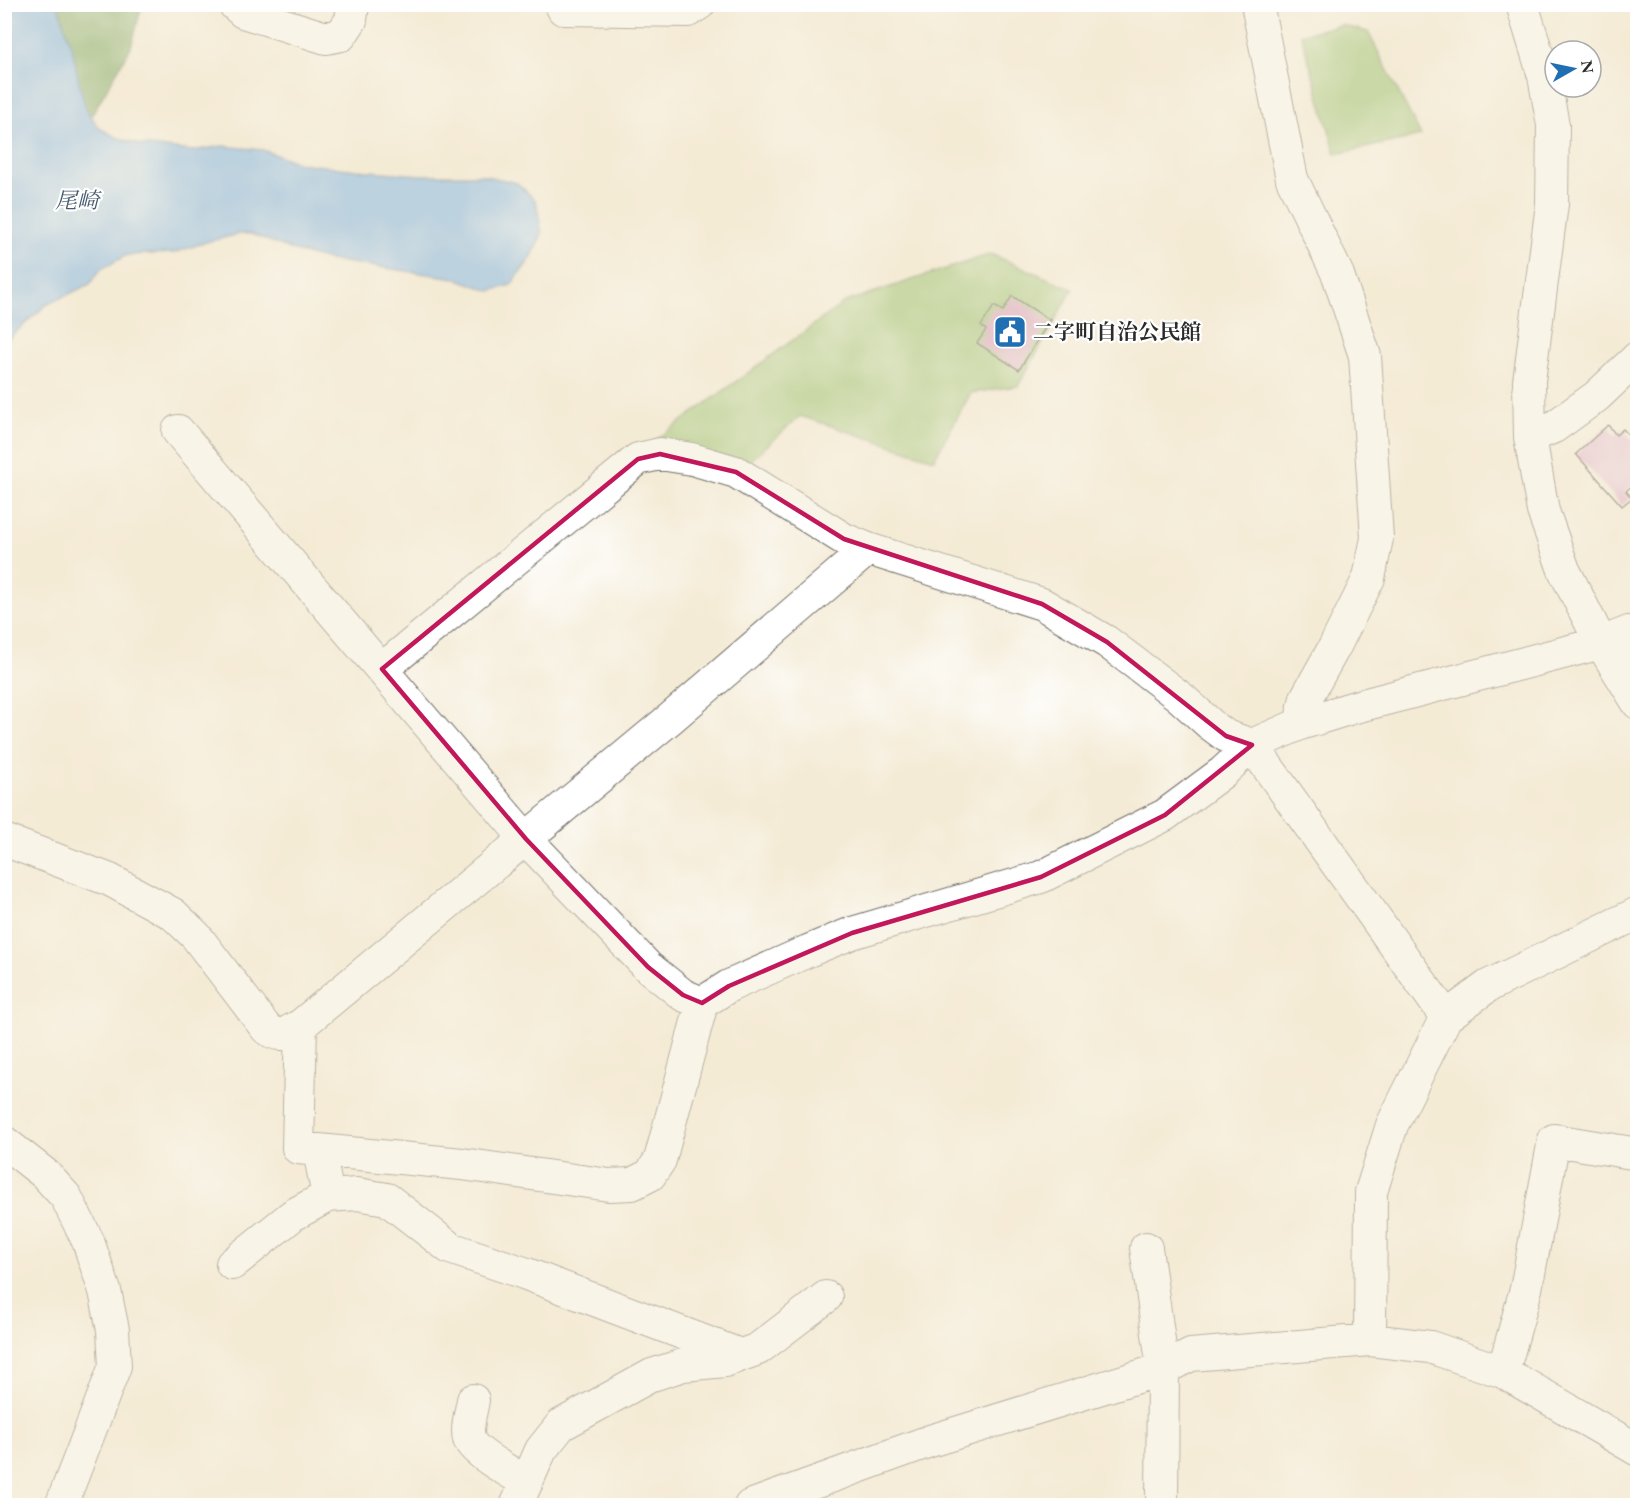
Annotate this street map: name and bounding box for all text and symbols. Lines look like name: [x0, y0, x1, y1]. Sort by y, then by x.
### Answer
north arrow: [1543, 39, 1603, 99]
text: N: [1576, 59, 1599, 75]
water label: 尾崎: [55, 186, 102, 215]
public building icon: 二字町自治公民館: [992, 314, 1028, 350]
place label: 二字町自治公民館: [1033, 318, 1201, 345]

